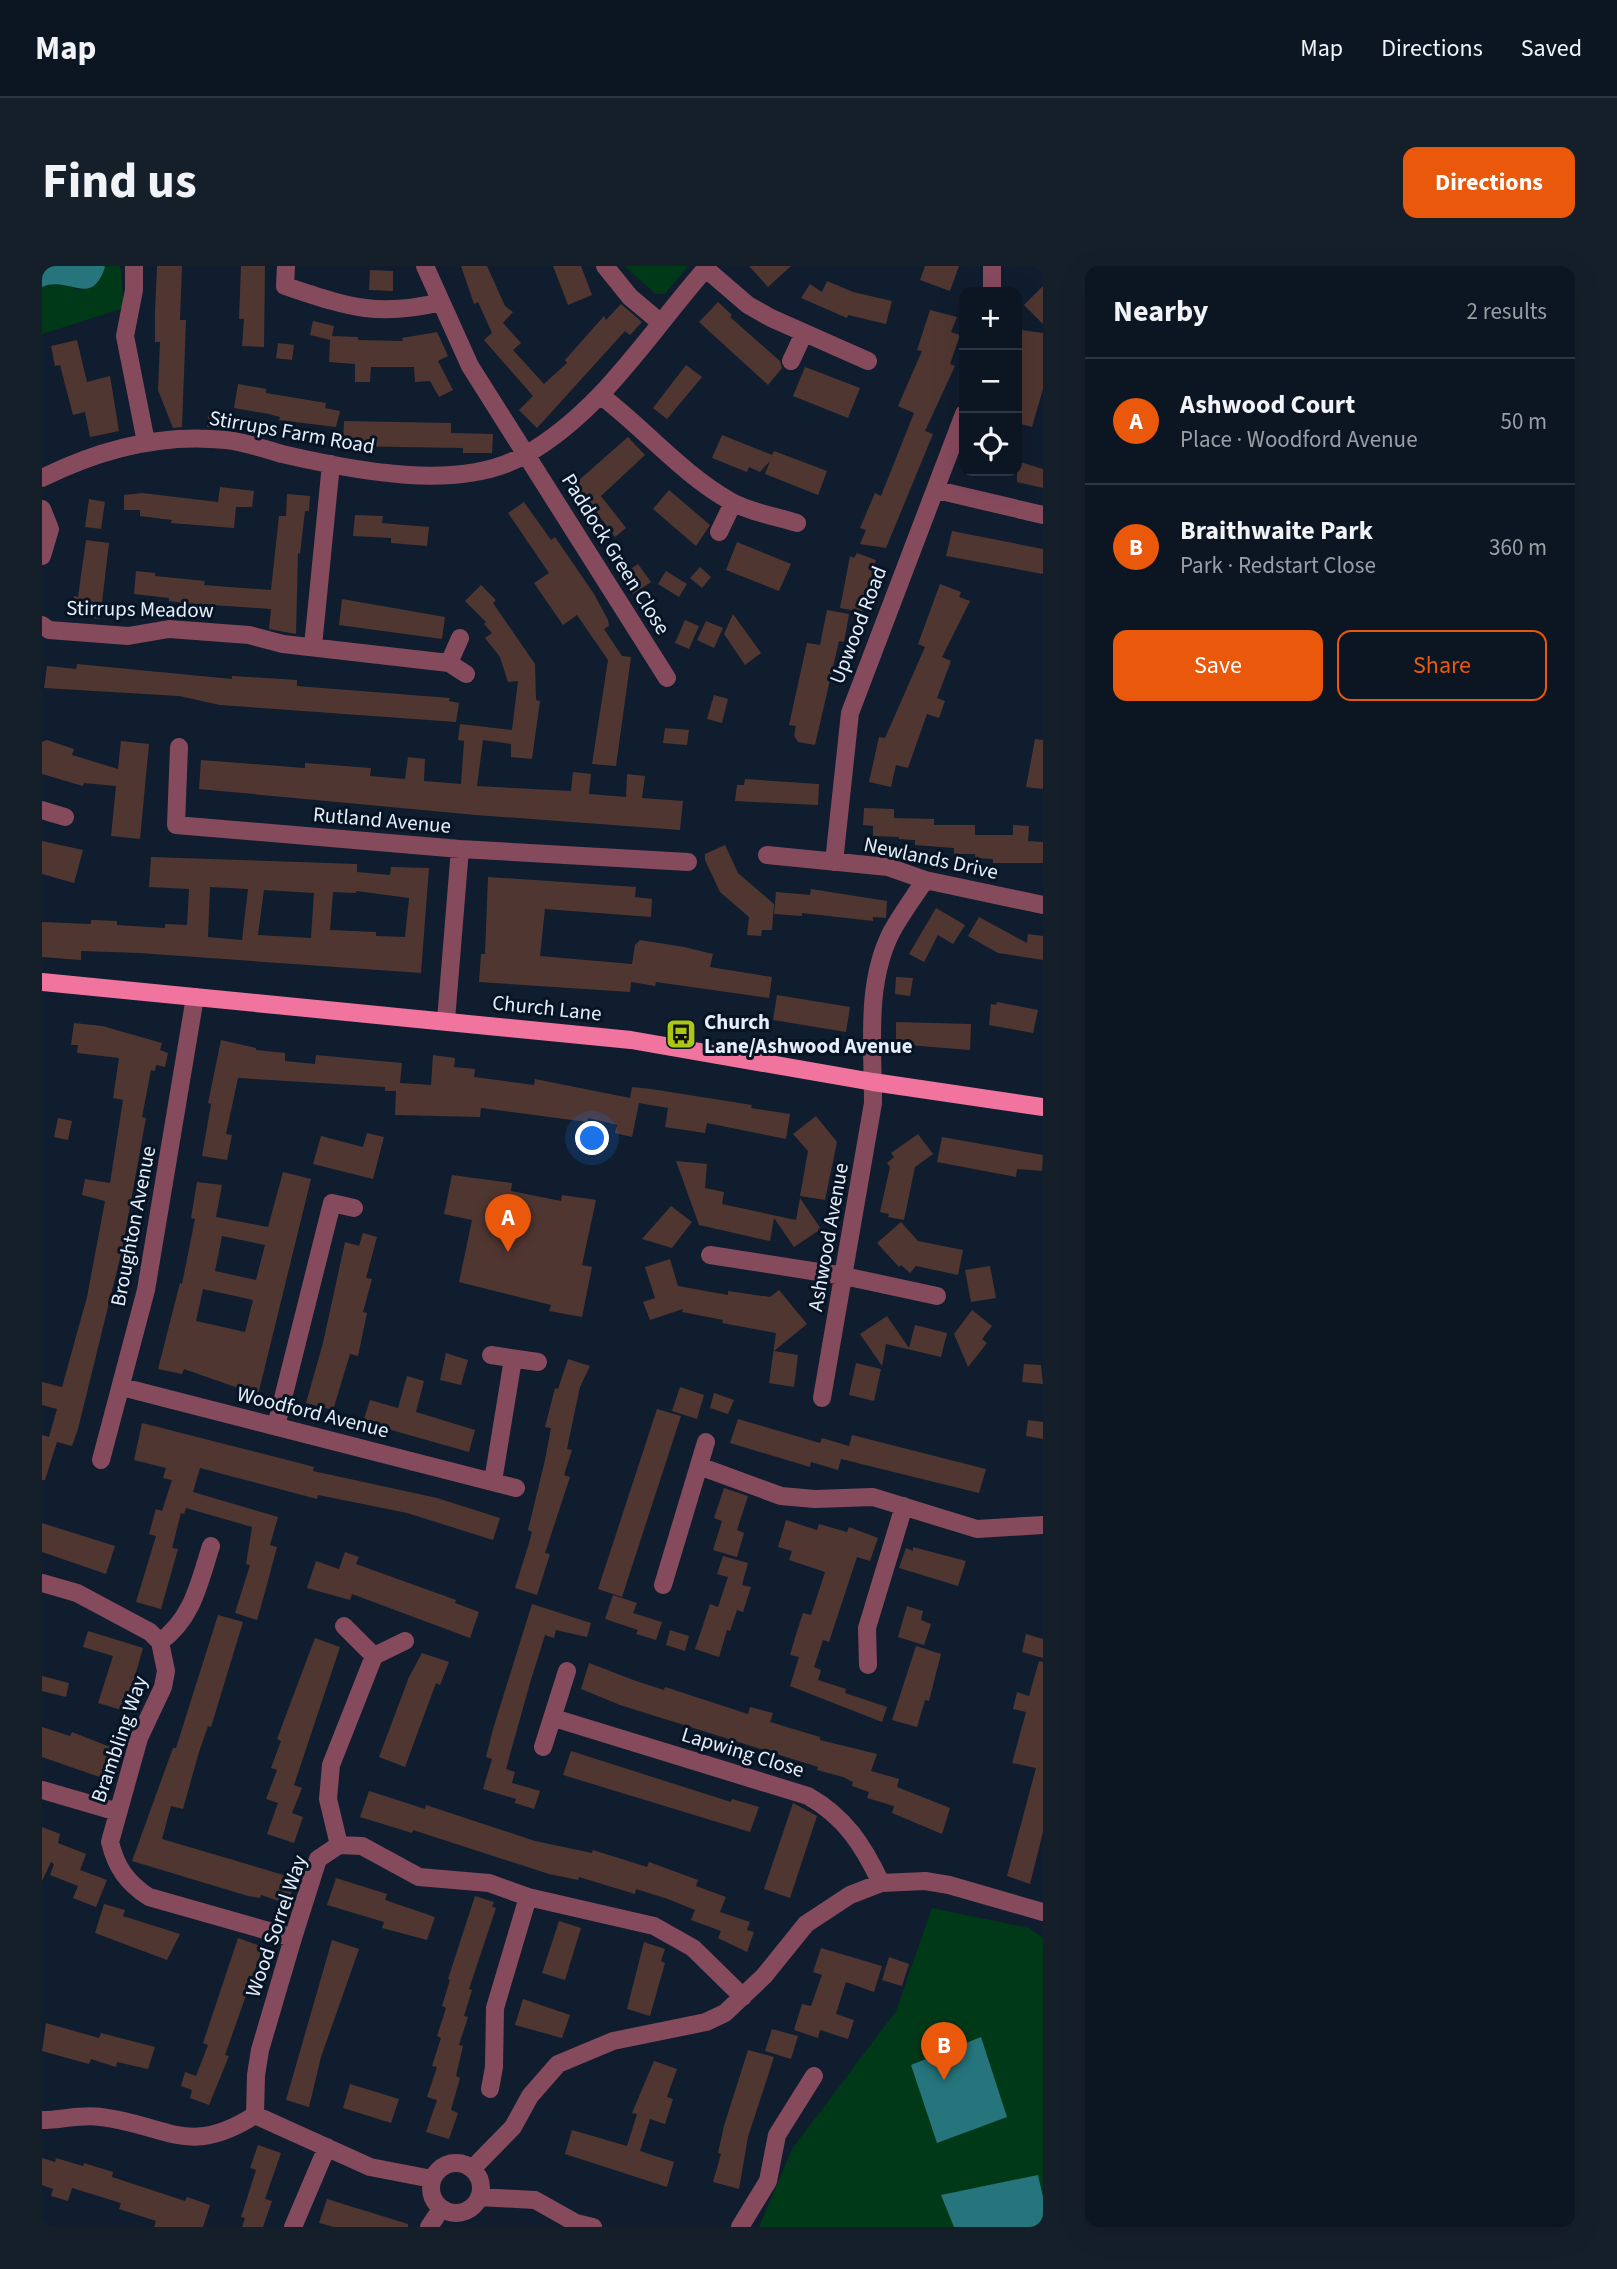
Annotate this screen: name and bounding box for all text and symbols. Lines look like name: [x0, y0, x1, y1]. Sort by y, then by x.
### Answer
text: Map: [35, 25, 96, 72]
text: Map: [1300, 31, 1343, 66]
text: Directions: [1381, 31, 1483, 66]
text: Saved: [1521, 31, 1582, 66]
text: Find us: [42, 147, 197, 217]
button: Directions: [1403, 147, 1575, 218]
map controls: [959, 287, 1022, 476]
button: +: [959, 287, 1022, 350]
text: Nearby: [1113, 290, 1208, 333]
text: 2 results: [1467, 295, 1547, 328]
button: −: [959, 350, 1022, 413]
text: Ashwood Court: [1180, 386, 1355, 423]
street label: Stirrups Farm Road: [207, 403, 377, 461]
text: A: [1129, 405, 1143, 438]
text: 50 m: [1500, 405, 1547, 438]
button: locate: [959, 413, 1022, 476]
text: Place · Woodford Avenue: [1180, 423, 1418, 456]
street label: Paddock Green Close: [554, 468, 678, 640]
text: Braithwaite Park: [1180, 512, 1373, 549]
text: B: [1129, 531, 1143, 564]
text: 360 m: [1489, 531, 1547, 564]
text: Park · Redstart Close: [1180, 549, 1376, 582]
street label: Upwood Road: [822, 562, 894, 688]
street label: Stirrups Meadow: [66, 593, 214, 625]
button: Save: [1113, 630, 1323, 701]
button: Share: [1337, 630, 1547, 701]
street label: Rutland Avenue: [312, 799, 452, 841]
street label: Newlands Drive: [861, 829, 1001, 887]
street label: Church Lane: [491, 987, 603, 1029]
place label: Church Lane/Ashwood Avenue: [704, 1007, 913, 1061]
bus stop icon: Church Lane/Ashwood Avenue: [664, 1017, 698, 1051]
your location: [575, 1121, 609, 1155]
street label: Broughton Avenue: [103, 1143, 163, 1309]
street label: Ashwood Avenue: [800, 1160, 856, 1314]
pin: A: [485, 1194, 531, 1252]
street label: Woodford Avenue: [234, 1379, 392, 1445]
street label: Brambling Way: [83, 1671, 155, 1806]
street label: Lapwing Close: [678, 1719, 808, 1785]
street label: Wood Sorrel Way: [238, 1851, 314, 2001]
pin: B: [921, 2022, 967, 2080]

